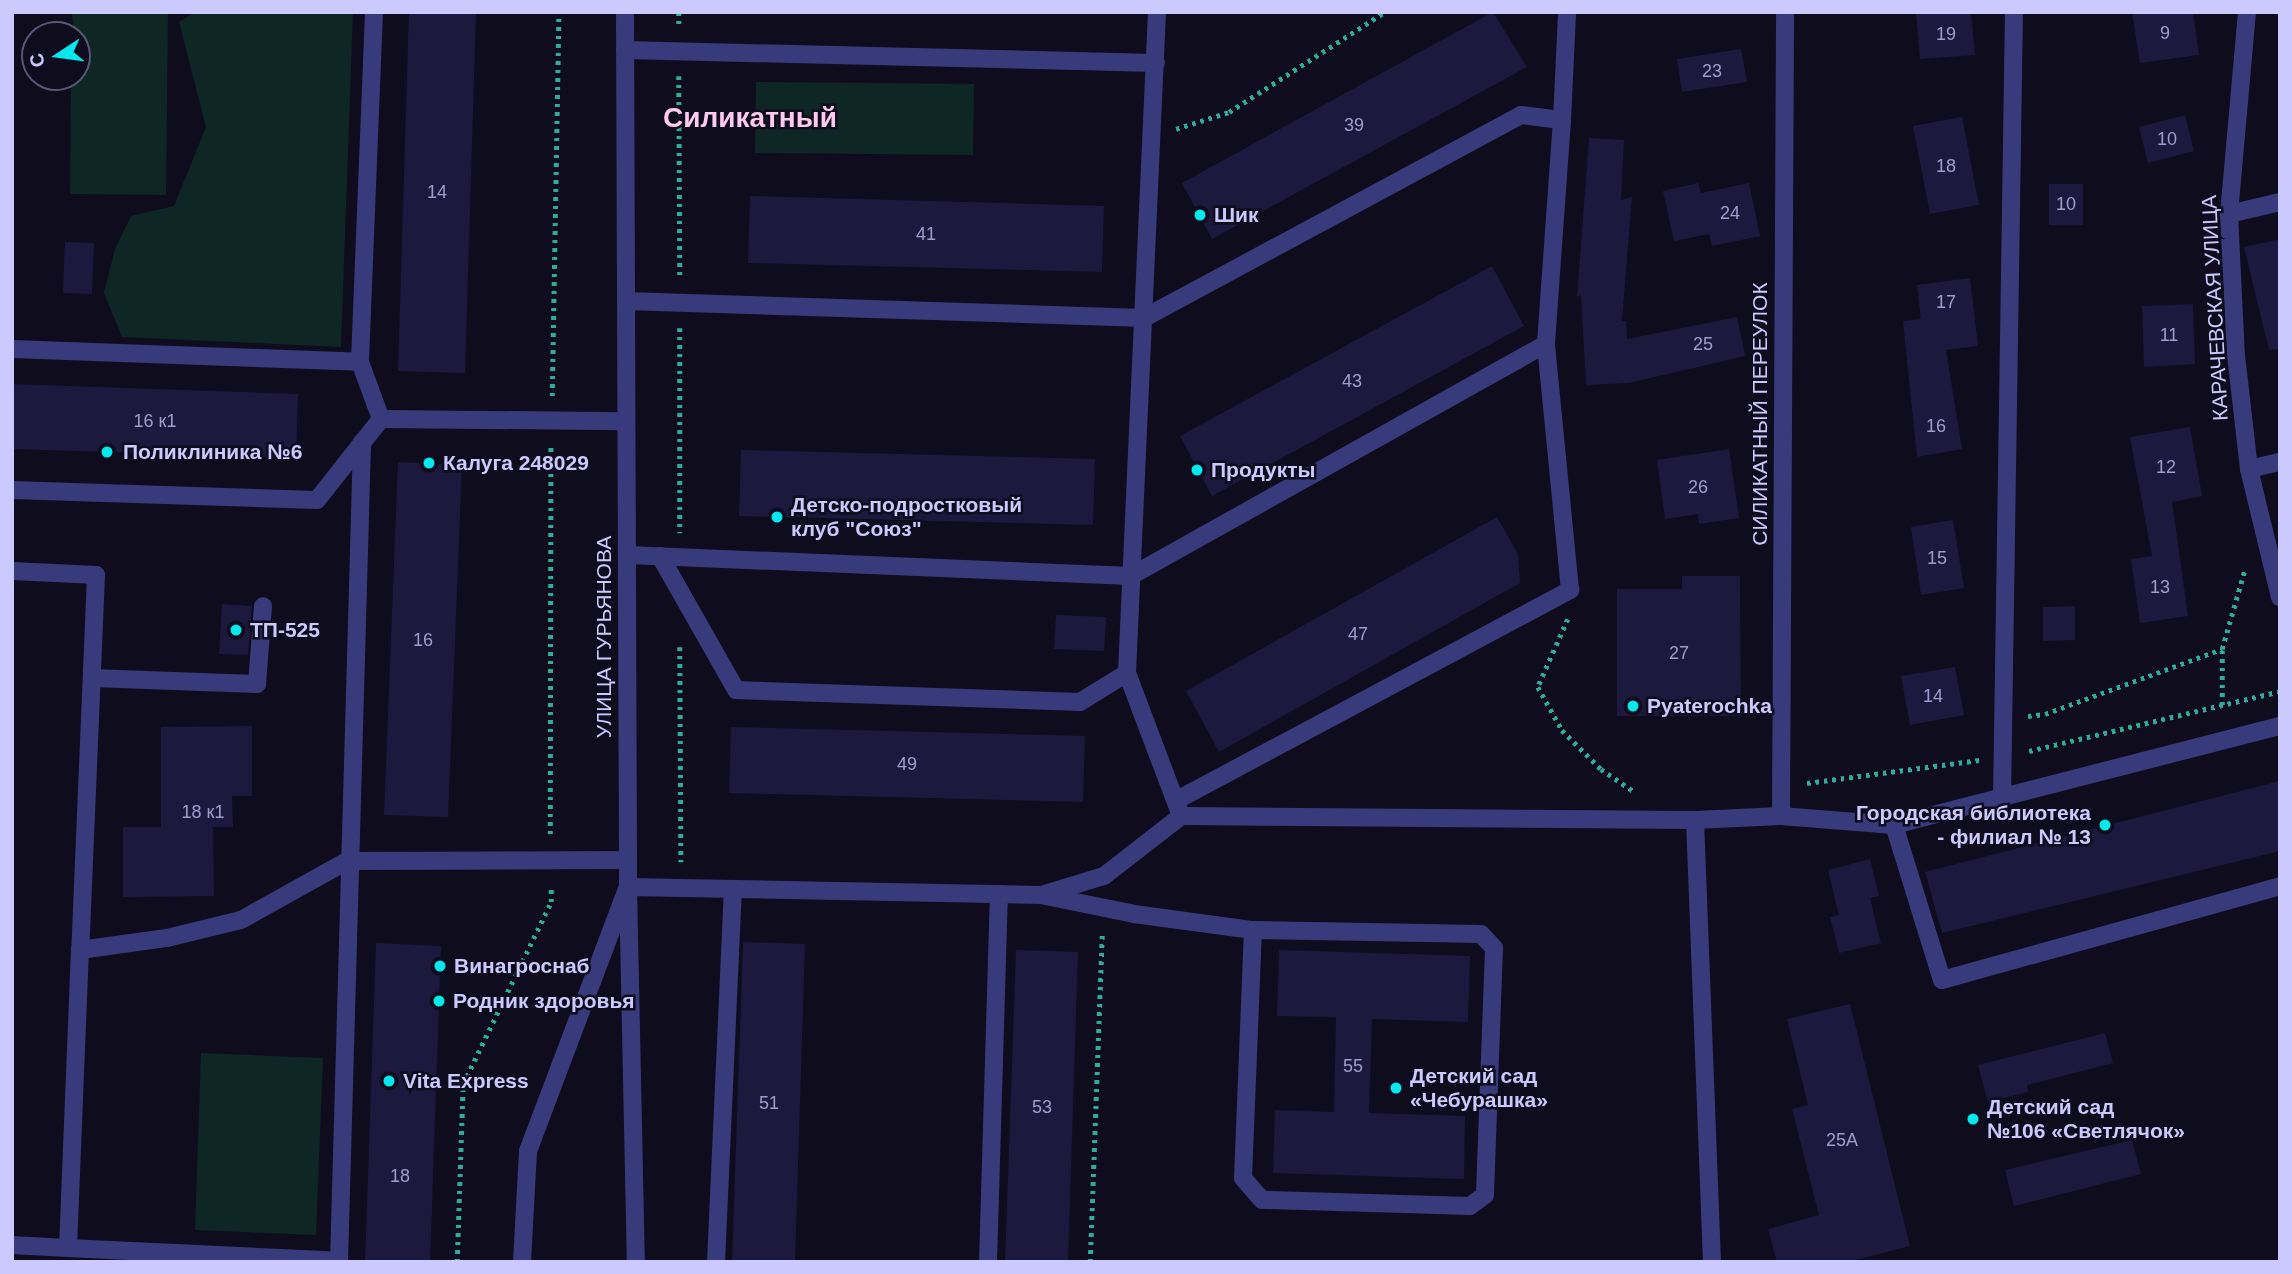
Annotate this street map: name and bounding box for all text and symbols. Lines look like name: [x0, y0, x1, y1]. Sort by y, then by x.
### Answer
north arrow: [21, 21, 91, 91]
house number: 9: [2160, 22, 2170, 44]
house number: 19: [1936, 23, 1956, 45]
text: С: [25, 51, 49, 69]
house number: 23: [1702, 60, 1722, 82]
district label: Силикатный: [663, 101, 837, 135]
house number: 39: [1344, 114, 1364, 136]
house number: 10: [2157, 128, 2177, 150]
house number: 18: [1936, 155, 1956, 177]
house number: 14: [427, 181, 447, 203]
house number: 10: [2056, 193, 2076, 215]
street label: КАРАЧЕВСКАЯ УЛИЦА: [2197, 195, 2233, 421]
place label: Шик: [1214, 202, 1259, 228]
house number: 24: [1720, 202, 1740, 224]
marker: Шик: [1192, 207, 1208, 223]
house number: 41: [916, 223, 936, 245]
street label: СИЛИКАТНЫЙ ПЕРЕУЛОК: [1747, 282, 1773, 546]
house number: 17: [1936, 291, 1956, 313]
house number: 11: [2160, 324, 2178, 346]
house number: 25: [1693, 333, 1713, 355]
house number: 43: [1342, 370, 1362, 392]
house number: 16 к1: [134, 410, 176, 432]
house number: 16: [1926, 415, 1946, 437]
place label: Поликлиника №6: [123, 439, 302, 465]
marker: Поликлиника №6: [97, 442, 117, 462]
place label: Калуга 248029: [443, 450, 589, 476]
marker: Калуга 248029: [421, 455, 437, 471]
house number: 12: [2156, 456, 2176, 478]
place label: Продукты: [1211, 457, 1315, 483]
marker: Продукты: [1189, 462, 1205, 478]
house number: 26: [1688, 476, 1708, 498]
place label: Детско-подростковый клуб "Союз": [791, 492, 1022, 542]
marker: Детско-подростковый клуб "Союз": [769, 509, 785, 525]
street label: УЛИЦА ГУРЬЯНОВА: [591, 536, 617, 738]
house number: 15: [1927, 547, 1947, 569]
house number: 13: [2150, 576, 2170, 598]
place label: ТП-525: [250, 617, 320, 643]
marker: ТП-525: [228, 622, 244, 638]
house number: 47: [1348, 623, 1368, 645]
house number: 16: [413, 629, 433, 651]
house number: 27: [1669, 642, 1689, 664]
house number: 14: [1923, 685, 1943, 707]
place label: Pyaterochka: [1647, 693, 1772, 719]
marker: Pyaterochka: [1625, 698, 1641, 714]
house number: 49: [897, 753, 917, 775]
place label: Городская библиотека - филиал № 13: [1856, 800, 2091, 850]
house number: 18 к1: [182, 801, 224, 823]
marker: Городская библиотека - филиал № 13: [2097, 817, 2113, 833]
place label: Винагроснаб: [454, 953, 590, 979]
marker: Винагроснаб: [432, 958, 448, 974]
place label: Родник здоровья: [453, 988, 635, 1014]
marker: Родник здоровья: [431, 993, 447, 1009]
house number: 55: [1343, 1055, 1363, 1077]
place label: Детский сад «Чебурашка»: [1410, 1063, 1548, 1113]
place label: Vita Express: [403, 1068, 529, 1094]
marker: Vita Express: [381, 1073, 397, 1089]
marker: Детский сад «Чебурашка»: [1388, 1080, 1404, 1096]
house number: 51: [759, 1092, 779, 1114]
place label: Детский сад №106 «Светлячок»: [1987, 1094, 2185, 1144]
house number: 53: [1032, 1096, 1052, 1118]
marker: Детский сад №106 «Светлячок»: [1965, 1111, 1981, 1127]
house number: 25А: [1826, 1129, 1858, 1151]
house number: 18: [390, 1165, 410, 1187]

